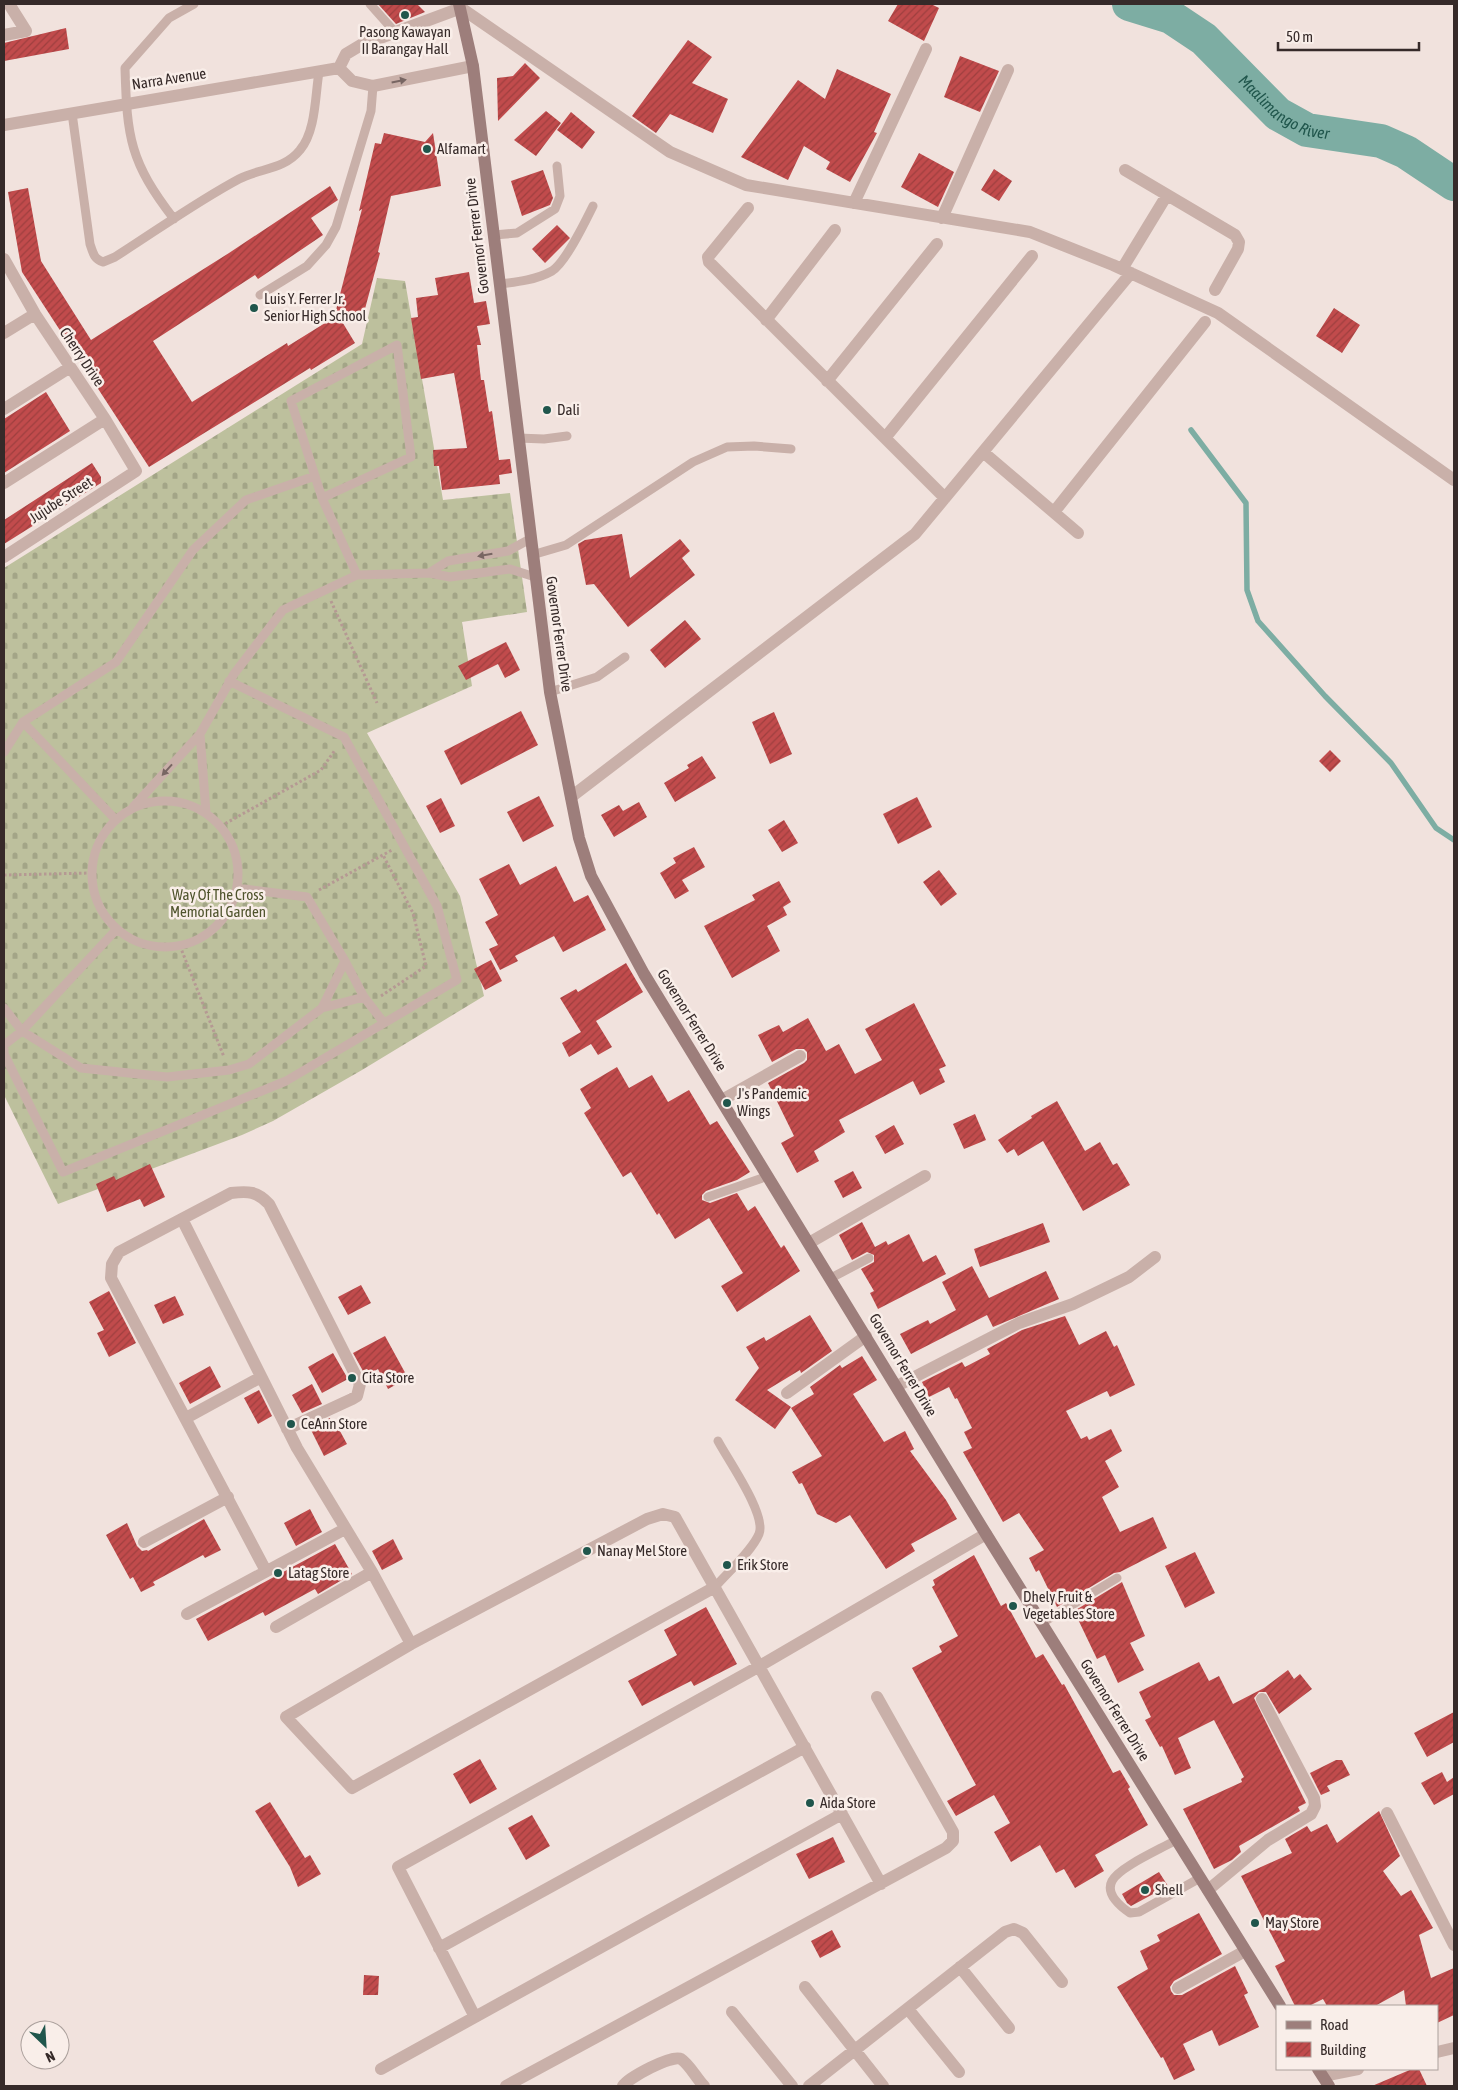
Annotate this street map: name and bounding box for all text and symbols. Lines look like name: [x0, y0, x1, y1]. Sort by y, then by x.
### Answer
marker: Pasong Kawayan II Barangay Hall: [399, 9, 411, 21]
scale bar: [1278, 20, 1419, 52]
place label: Pasong Kawayan II Barangay Hall: [359, 23, 451, 57]
text: 50 m: [1286, 28, 1313, 45]
street label: Narra Avenue: [131, 64, 207, 93]
water label: Maalimango River: [1235, 71, 1332, 142]
one-way arrow: [392, 76, 408, 84]
place label: Alfamart: [437, 140, 486, 157]
marker: Alfamart: [421, 143, 433, 155]
street label: Governor Ferrer Drive: [461, 177, 492, 295]
place label: Luis Y. Ferrer Jr. Senior High School: [264, 290, 367, 324]
marker: Luis Y. Ferrer Jr. Senior High School: [248, 302, 260, 314]
street label: Cherry Drive: [57, 324, 108, 389]
place label: Dali: [557, 401, 580, 418]
marker: Dali: [541, 404, 553, 416]
street label: Jujube Street: [26, 473, 95, 526]
one-way arrow: [476, 551, 492, 559]
street label: Governor Ferrer Drive: [543, 575, 576, 693]
one-way arrow: [161, 763, 173, 775]
park label: Way Of The Cross Memorial Garden: [170, 886, 266, 920]
street label: Governor Ferrer Drive: [654, 966, 731, 1074]
place label: J's Pandemic Wings: [737, 1085, 807, 1119]
marker: J's Pandemic Wings: [721, 1097, 733, 1109]
street label: Governor Ferrer Drive: [866, 1310, 941, 1419]
place label: Cita Store: [362, 1369, 414, 1386]
marker: Cita Store: [346, 1372, 358, 1384]
place label: CeAnn Store: [301, 1415, 367, 1432]
marker: CeAnn Store: [285, 1418, 297, 1430]
place label: Nanay Mel Store: [597, 1542, 687, 1559]
marker: Nanay Mel Store: [581, 1545, 593, 1557]
place label: Erik Store: [737, 1556, 789, 1573]
marker: Erik Store: [721, 1559, 733, 1571]
place label: Latag Store: [288, 1564, 350, 1581]
marker: Latag Store: [272, 1567, 284, 1579]
place label: Dhely Fruit & Vegetables Store: [1023, 1588, 1115, 1622]
marker: Dhely Fruit & Vegetables Store: [1007, 1600, 1019, 1612]
street label: Governor Ferrer Drive: [1077, 1656, 1154, 1764]
place label: Aida Store: [820, 1794, 876, 1811]
marker: Aida Store: [804, 1797, 816, 1809]
place label: Shell: [1155, 1881, 1183, 1898]
marker: Shell: [1139, 1884, 1151, 1896]
place label: May Store: [1265, 1914, 1319, 1931]
marker: May Store: [1249, 1917, 1261, 1929]
legend: [1276, 2005, 1438, 2070]
text: Road: [1320, 2016, 1349, 2033]
north arrow: [20, 2020, 70, 2070]
text: Building: [1320, 2041, 1366, 2058]
text: N: [43, 2048, 58, 2066]

